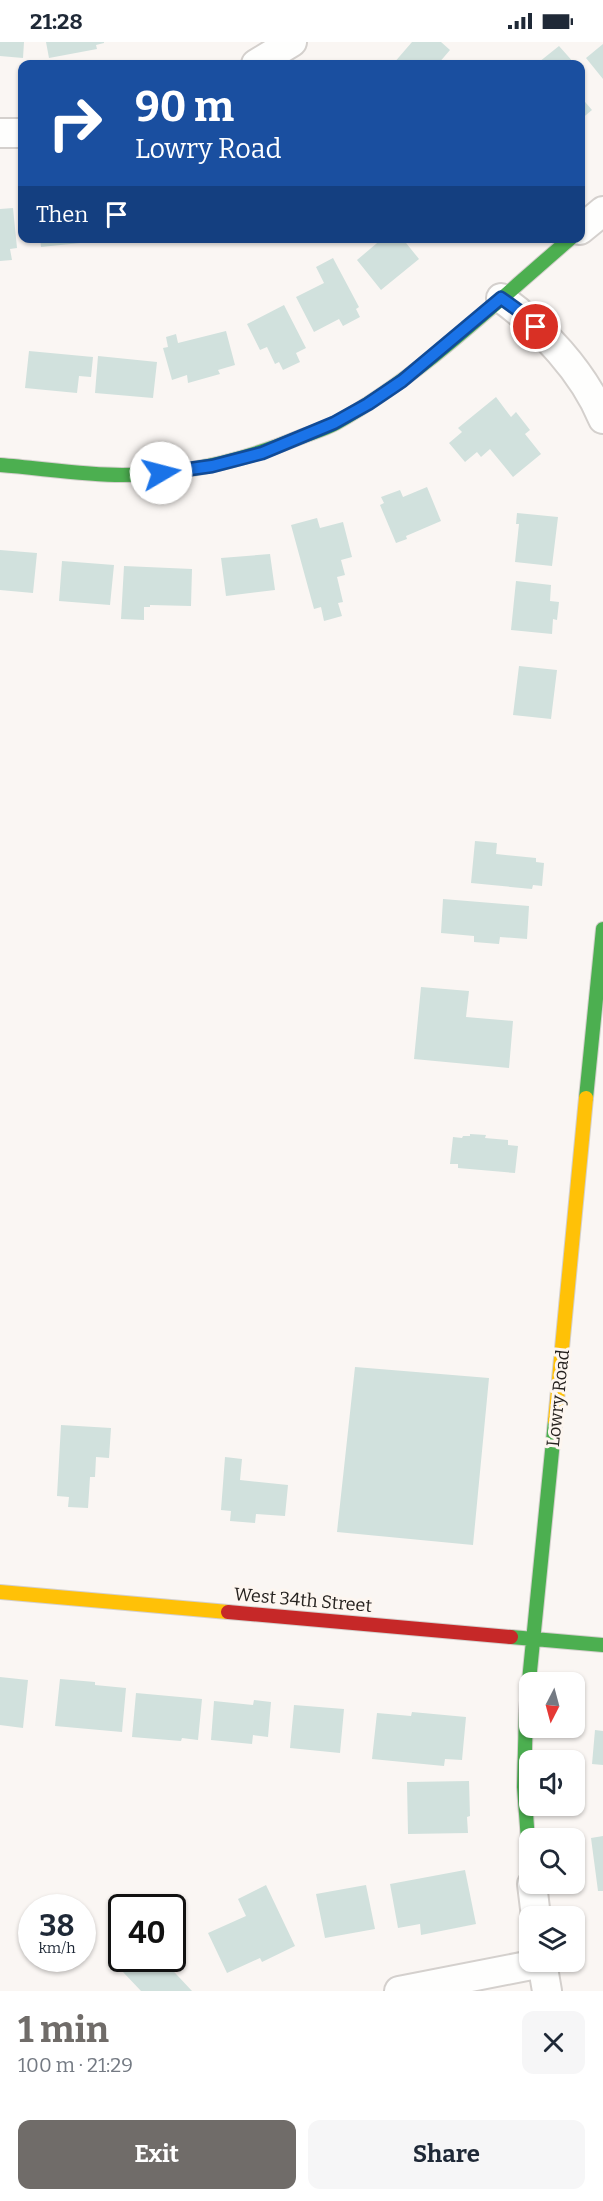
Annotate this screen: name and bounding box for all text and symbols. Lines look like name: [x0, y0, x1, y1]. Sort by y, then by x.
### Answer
text: 21:28: [30, 8, 83, 35]
text: 90 m: [135, 82, 234, 132]
icon: right: [36, 84, 114, 162]
text: Lowry Road: [135, 133, 281, 165]
icon: arrive: [100, 198, 133, 231]
text: Then: [36, 201, 88, 228]
pin: [510, 301, 561, 352]
icon: arrive: [519, 310, 552, 343]
position arrow: [129, 441, 193, 505]
street label: Lowry Road: [542, 1348, 574, 1448]
street label: West 34th Street: [233, 1583, 373, 1617]
north arrow: [519, 1672, 585, 1738]
map controls: [519, 1672, 585, 1972]
button: sound: [519, 1750, 585, 1816]
button: search: [519, 1828, 585, 1894]
speed limit sign: 40: [108, 1894, 186, 1972]
button: layers: [519, 1906, 585, 1972]
text: 38: [39, 1908, 75, 1944]
text: km/h: [38, 1939, 76, 1957]
text: 1 min: [18, 2008, 109, 2052]
button: close: [522, 2011, 585, 2074]
text: 100 m · 21:29: [18, 2053, 133, 2077]
button: Exit: [18, 2120, 296, 2189]
button: Share: [308, 2120, 585, 2189]

